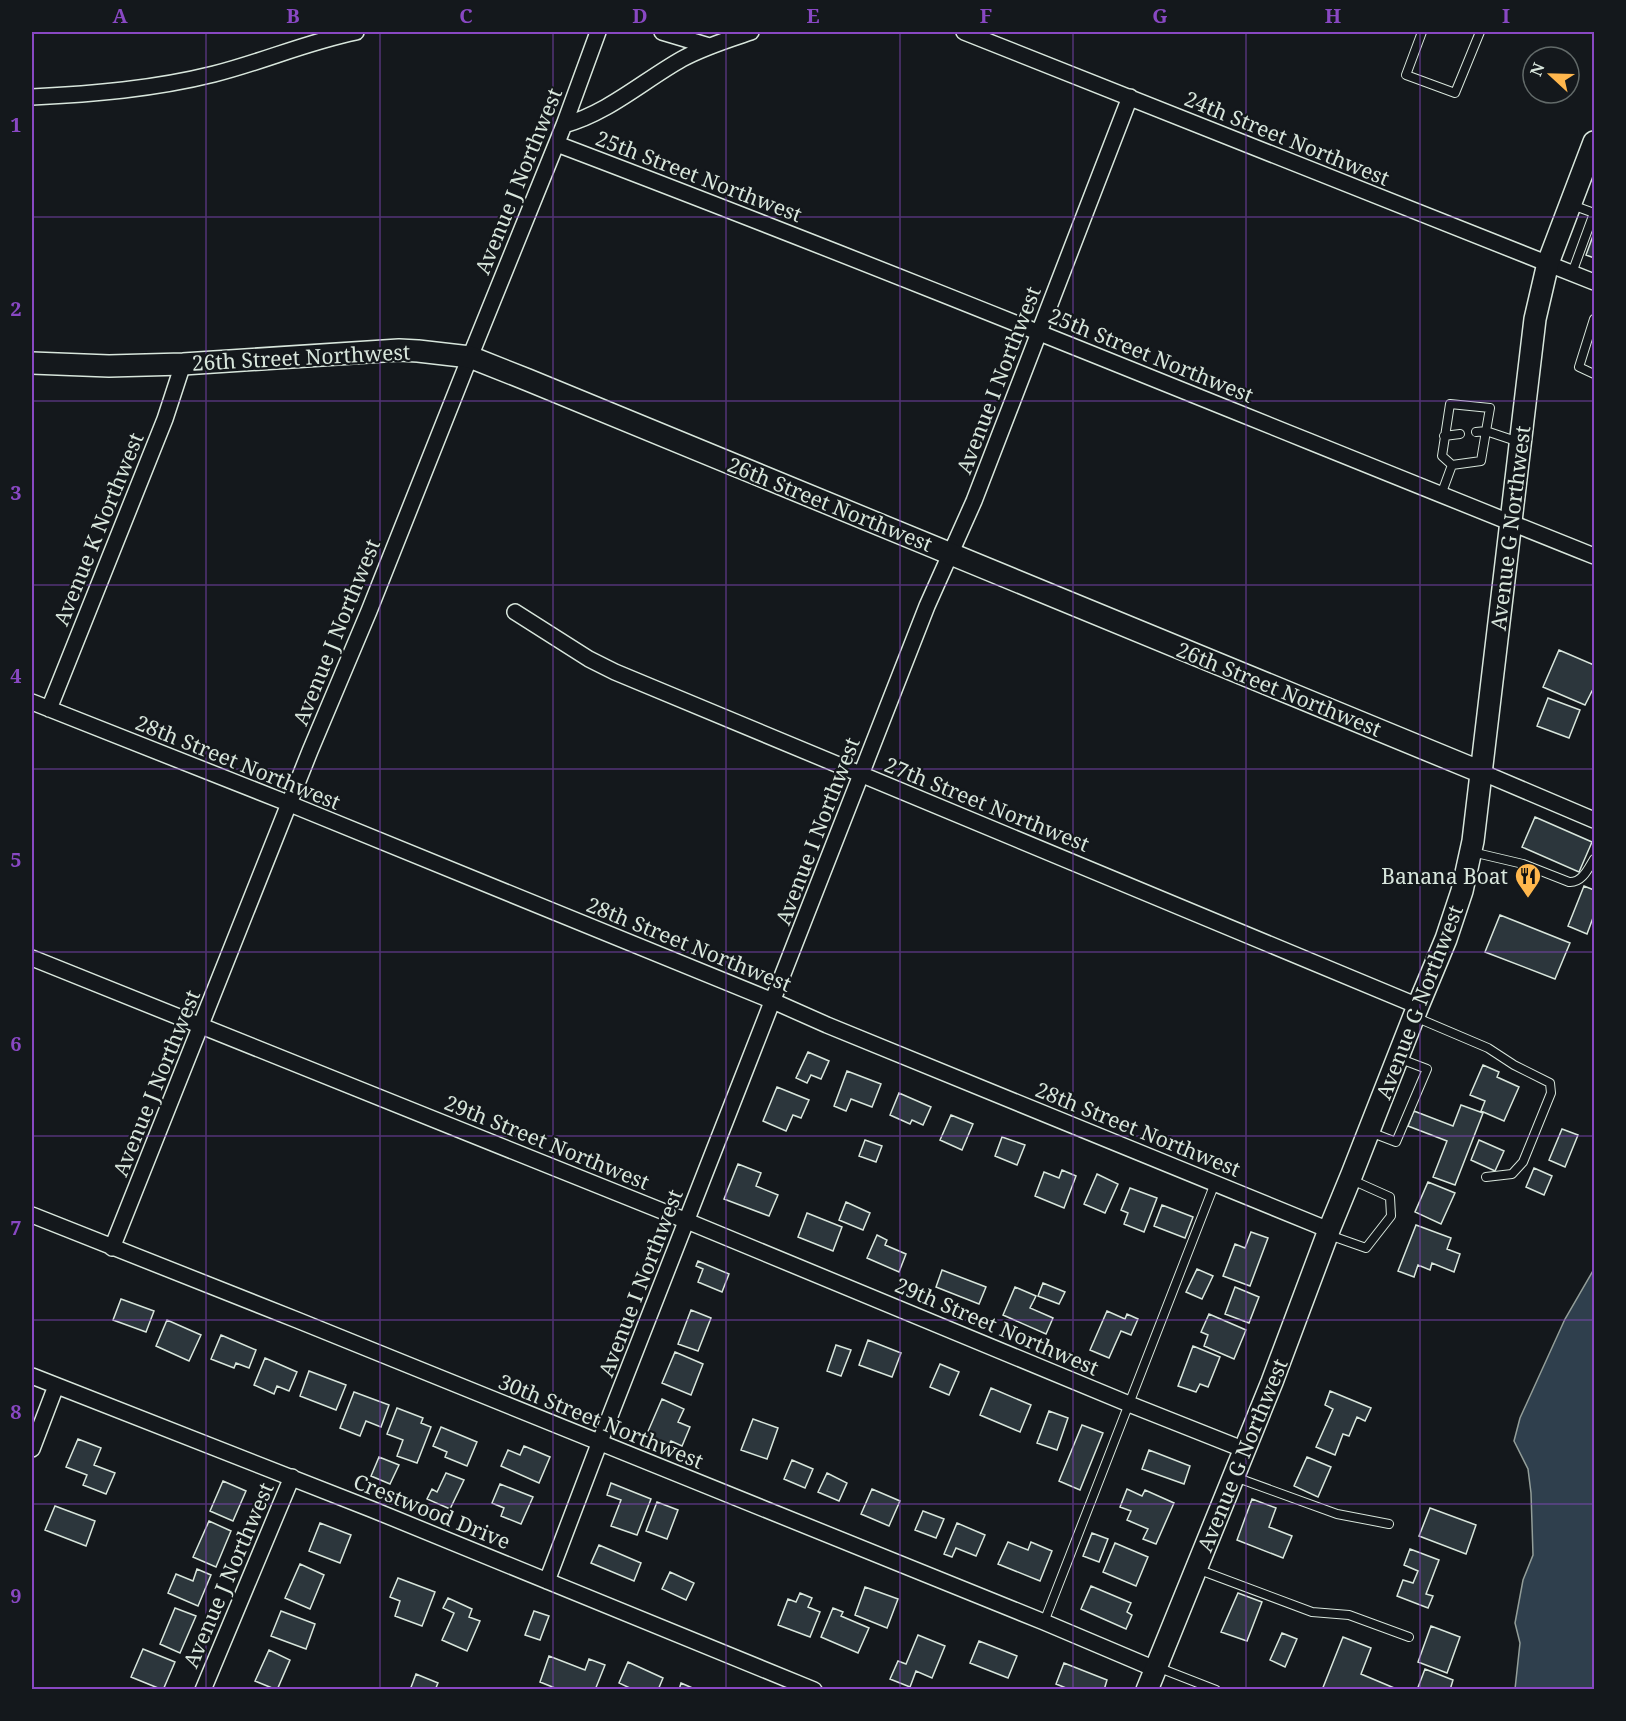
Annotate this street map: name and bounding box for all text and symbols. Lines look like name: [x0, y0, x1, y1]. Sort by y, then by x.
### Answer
text: A: [112, 2, 128, 29]
text: B: [286, 2, 300, 29]
text: C: [459, 2, 473, 29]
text: D: [632, 2, 648, 29]
text: E: [806, 2, 820, 29]
text: F: [980, 2, 992, 29]
text: G: [1152, 2, 1168, 29]
text: H: [1325, 2, 1341, 29]
text: I: [1502, 2, 1510, 29]
north arrow: [1521, 45, 1581, 105]
text: N: [1525, 59, 1550, 79]
street label: Avenue J Northwest: [468, 84, 568, 278]
street label: 24th Street Northwest: [1180, 84, 1394, 192]
text: 1: [10, 111, 22, 138]
street label: 25th Street Northwest: [592, 124, 806, 228]
street label: Avenue I Northwest: [949, 282, 1047, 478]
text: 2: [10, 295, 22, 322]
street label: 25th Street Northwest: [1044, 301, 1258, 409]
street label: 26th Street Northwest: [191, 337, 411, 377]
street label: Avenue G Northwest: [1484, 424, 1536, 632]
street label: Avenue K Northwest: [47, 428, 149, 630]
street label: 26th Street Northwest: [723, 450, 937, 558]
text: 3: [10, 479, 22, 506]
street label: Avenue J Northwest: [286, 535, 386, 729]
street label: 26th Street Northwest: [1172, 635, 1386, 743]
text: 4: [10, 662, 22, 689]
street label: 28th Street Northwest: [131, 708, 345, 816]
street label: Avenue I Northwest: [768, 733, 866, 929]
street label: 27th Street Northwest: [880, 750, 1094, 858]
text: 5: [10, 846, 22, 873]
restaurant icon: Banana Boat: [1513, 861, 1543, 899]
place label: Banana Boat: [1381, 862, 1508, 890]
street label: 28th Street Northwest: [582, 890, 796, 998]
street label: Avenue G Northwest: [1369, 901, 1469, 1103]
street label: Avenue J Northwest: [106, 986, 206, 1180]
text: 6: [10, 1030, 22, 1057]
street label: 28th Street Northwest: [1031, 1075, 1245, 1183]
street label: 29th Street Northwest: [440, 1088, 654, 1196]
street label: Avenue I Northwest: [591, 1185, 689, 1381]
text: 7: [10, 1214, 22, 1241]
street label: 29th Street Northwest: [891, 1270, 1103, 1382]
street label: Avenue G Northwest: [1190, 1354, 1294, 1556]
street label: 30th Street Northwest: [494, 1367, 708, 1475]
text: 8: [10, 1398, 22, 1425]
street label: Crestwood Drive: [349, 1467, 515, 1555]
street label: Avenue J Northwest: [176, 1478, 280, 1672]
text: 9: [10, 1582, 22, 1609]

